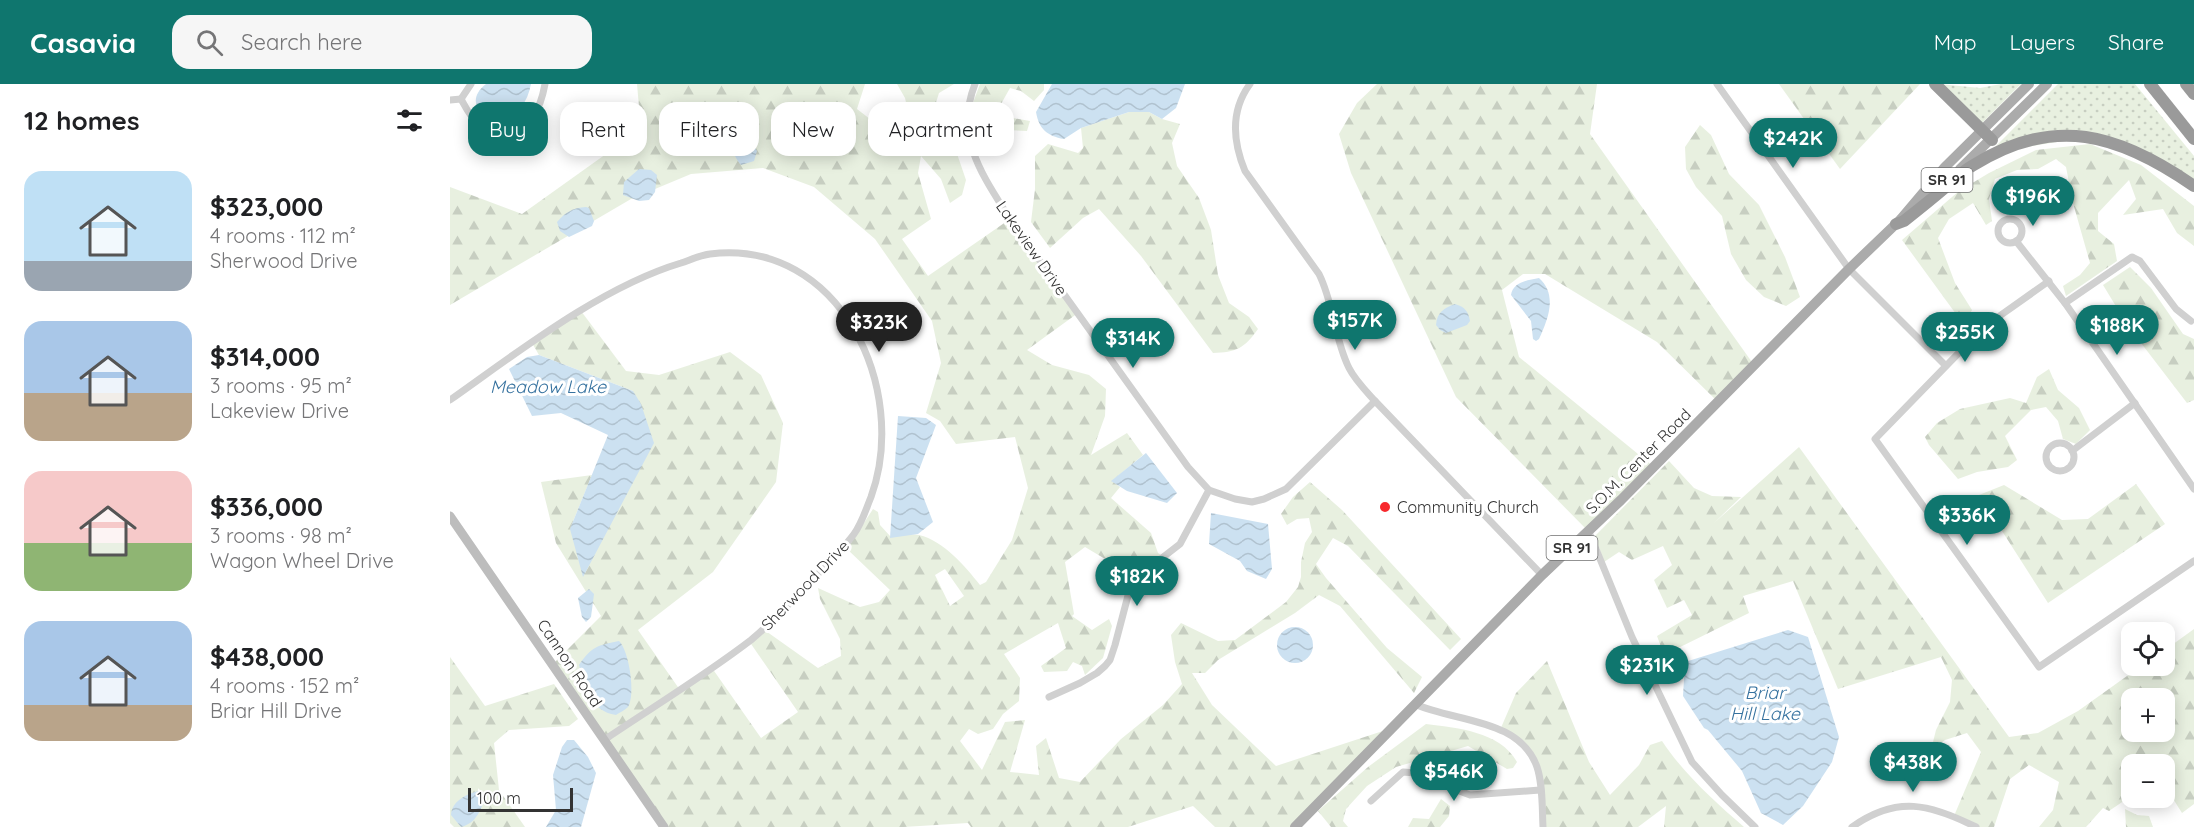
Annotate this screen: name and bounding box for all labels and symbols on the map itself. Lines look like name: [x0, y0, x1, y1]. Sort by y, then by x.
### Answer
pin: $242K: [1751, 118, 1835, 169]
road number: SR 91: [1922, 168, 1972, 192]
pin: $196K: [1991, 176, 2075, 227]
street label: Lakeview Drive: [992, 197, 1072, 299]
pin: $157K: [1313, 300, 1397, 351]
pin: $323K: [837, 302, 921, 353]
pin: $188K: [2075, 305, 2159, 356]
pin: $255K: [1923, 312, 2007, 363]
pin: $314K: [1091, 318, 1175, 369]
water label: Meadow Lake: [490, 375, 607, 398]
street label: S.O.M. Center Road: [1581, 404, 1695, 518]
pin: $336K: [1925, 495, 2009, 546]
place label: Community Church: [1397, 497, 1539, 517]
marker: Community Church: [1378, 500, 1392, 514]
street label: Sherwood Drive: [757, 536, 853, 634]
road number: SR 91: [1546, 536, 1598, 560]
pin: $182K: [1095, 556, 1179, 607]
street label: Cannon Road: [533, 615, 607, 711]
pin: $231K: [1605, 645, 1689, 696]
water label: Briar Hill Lake: [1730, 681, 1801, 725]
pin: $438K: [1871, 742, 1955, 793]
pin: $546K: [1412, 751, 1496, 802]
scale bar: [468, 785, 573, 812]

